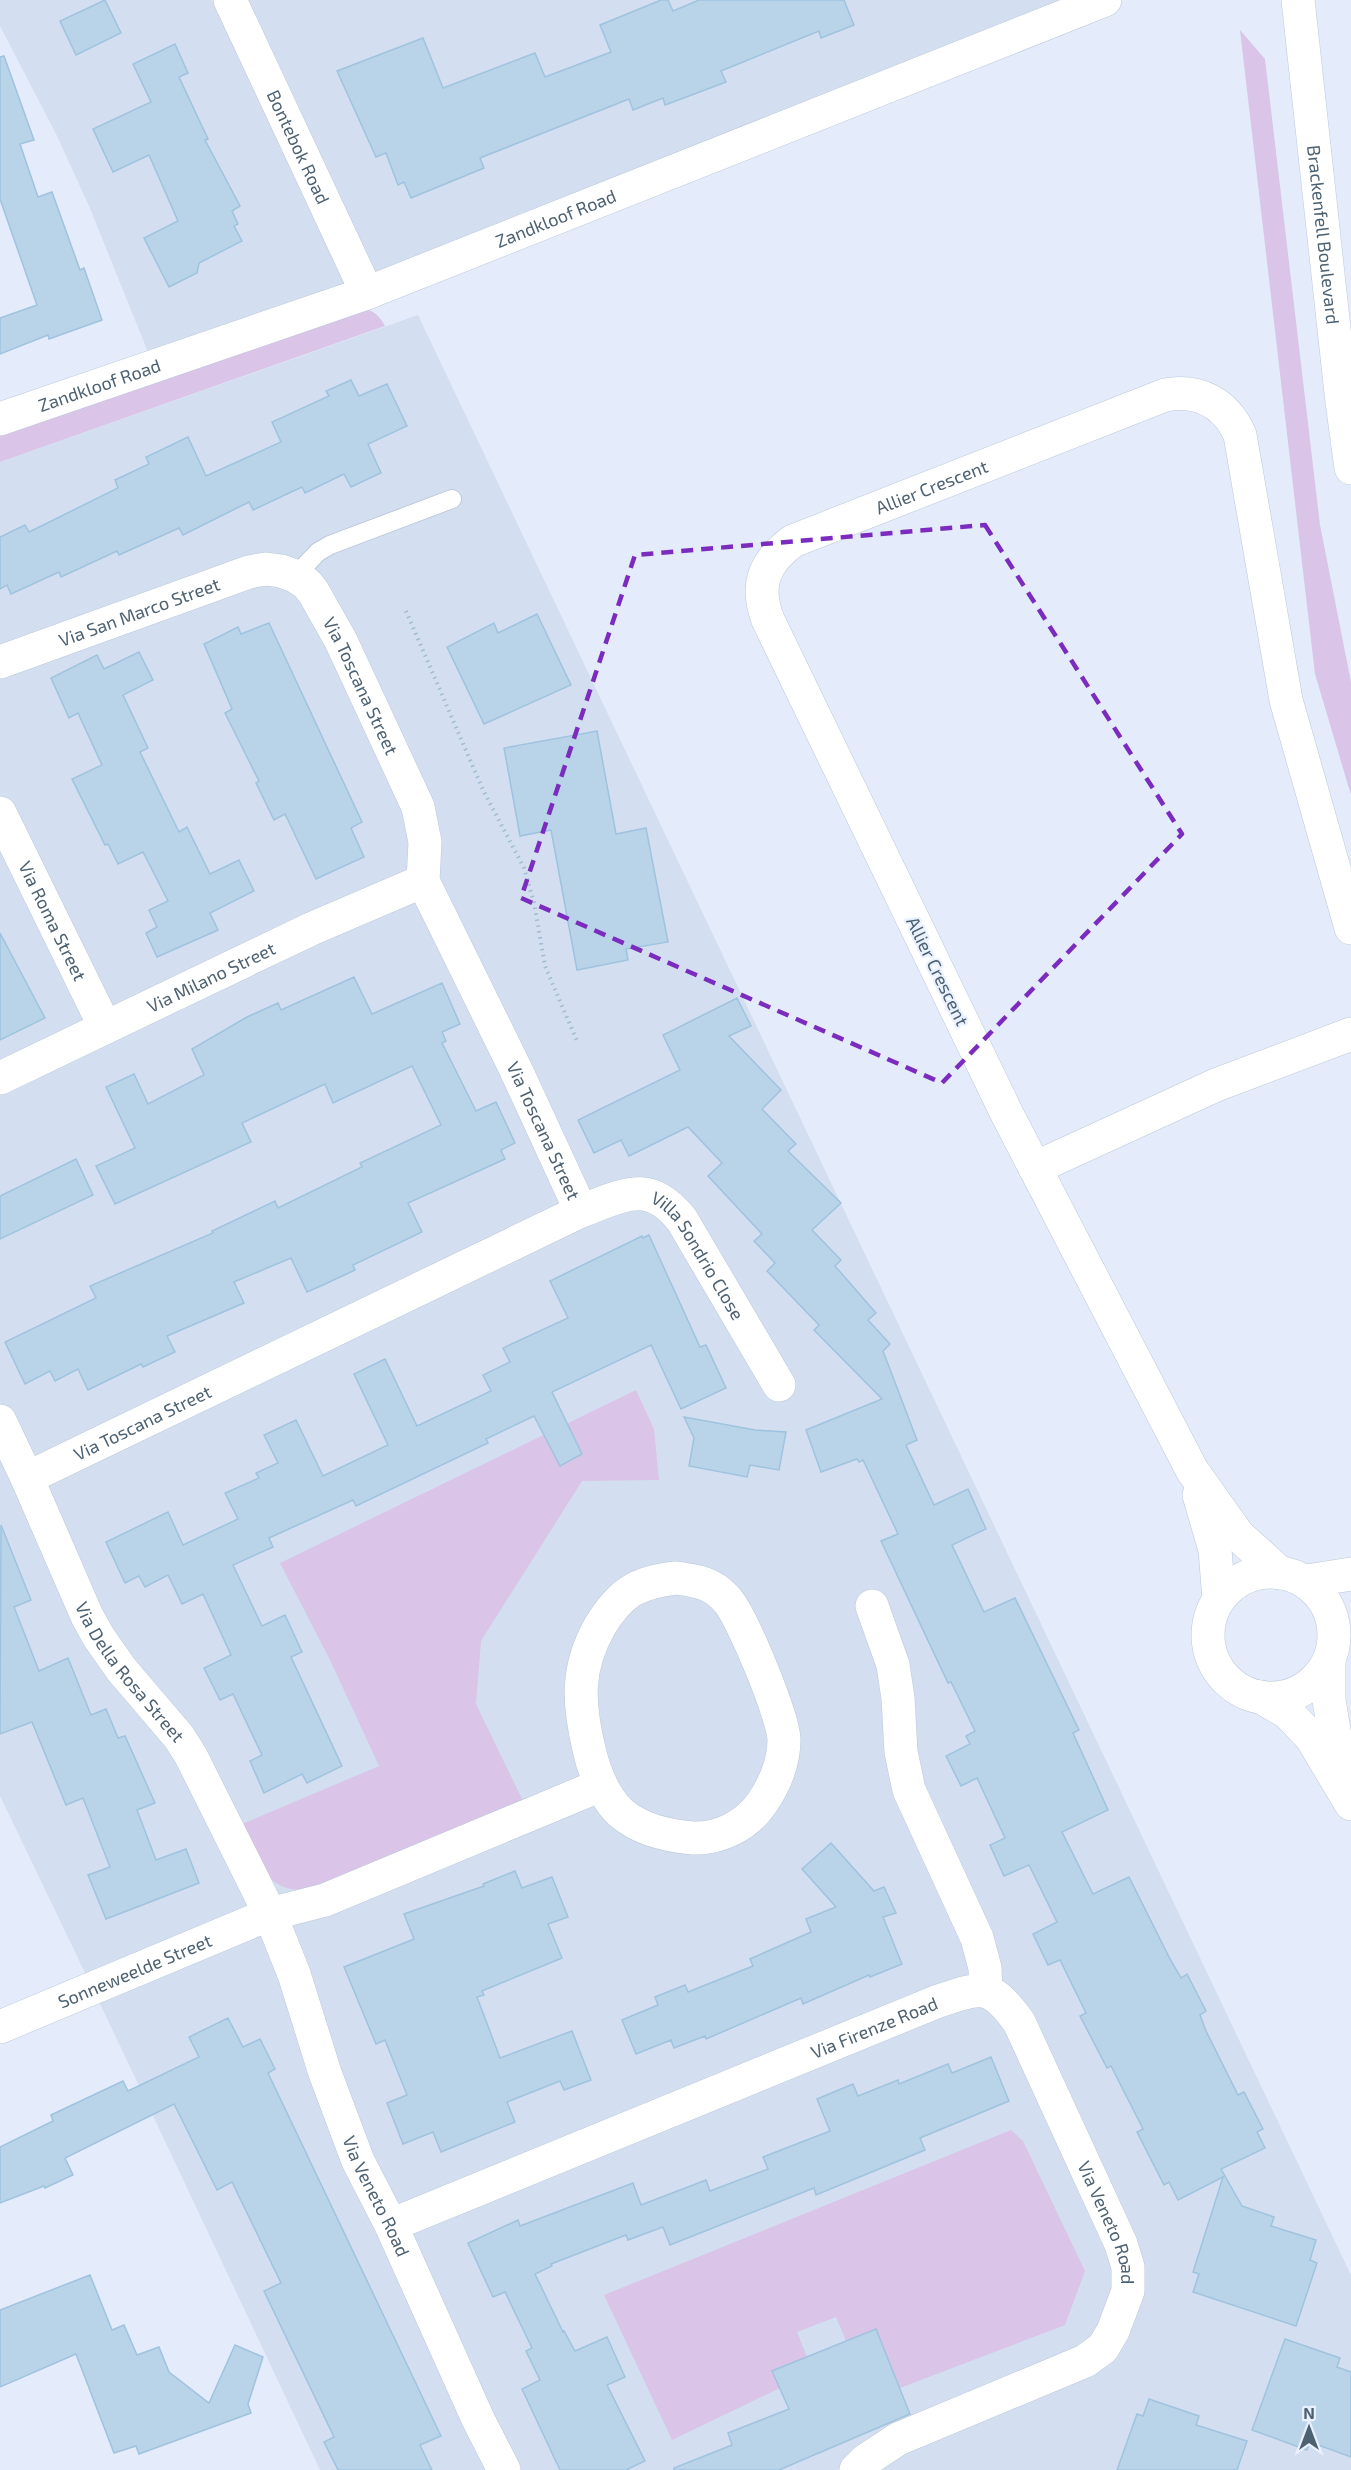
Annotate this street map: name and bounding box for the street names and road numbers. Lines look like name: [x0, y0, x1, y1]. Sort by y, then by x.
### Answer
street label: Bontebok Road: [263, 86, 335, 207]
street label: Brackenfell Boulevard: [1303, 144, 1344, 325]
street label: Zandkloof Road: [492, 184, 619, 252]
street label: Zandkloof Road: [35, 354, 163, 416]
street label: Allier Crescent: [872, 455, 991, 519]
street label: Via San Marco Street: [56, 572, 223, 651]
street label: Via Toscana Street: [319, 613, 403, 758]
street label: Via Roma Street: [14, 857, 92, 984]
street label: Allier Crescent: [902, 913, 974, 1029]
street label: Via Milano Street: [143, 937, 279, 1017]
street label: Via Toscana Street: [502, 1058, 585, 1203]
street label: Villa Sondrio Close: [648, 1186, 749, 1324]
street label: Via Toscana Street: [70, 1380, 215, 1465]
street label: Via Della Rosa Street: [71, 1598, 189, 1747]
street label: Sonneweelde Street: [55, 1929, 215, 2013]
street label: Via Firenze Road: [807, 1992, 941, 2063]
street label: Via Veneto Road: [338, 2133, 415, 2260]
street label: Via Veneto Road: [1073, 2157, 1139, 2284]

